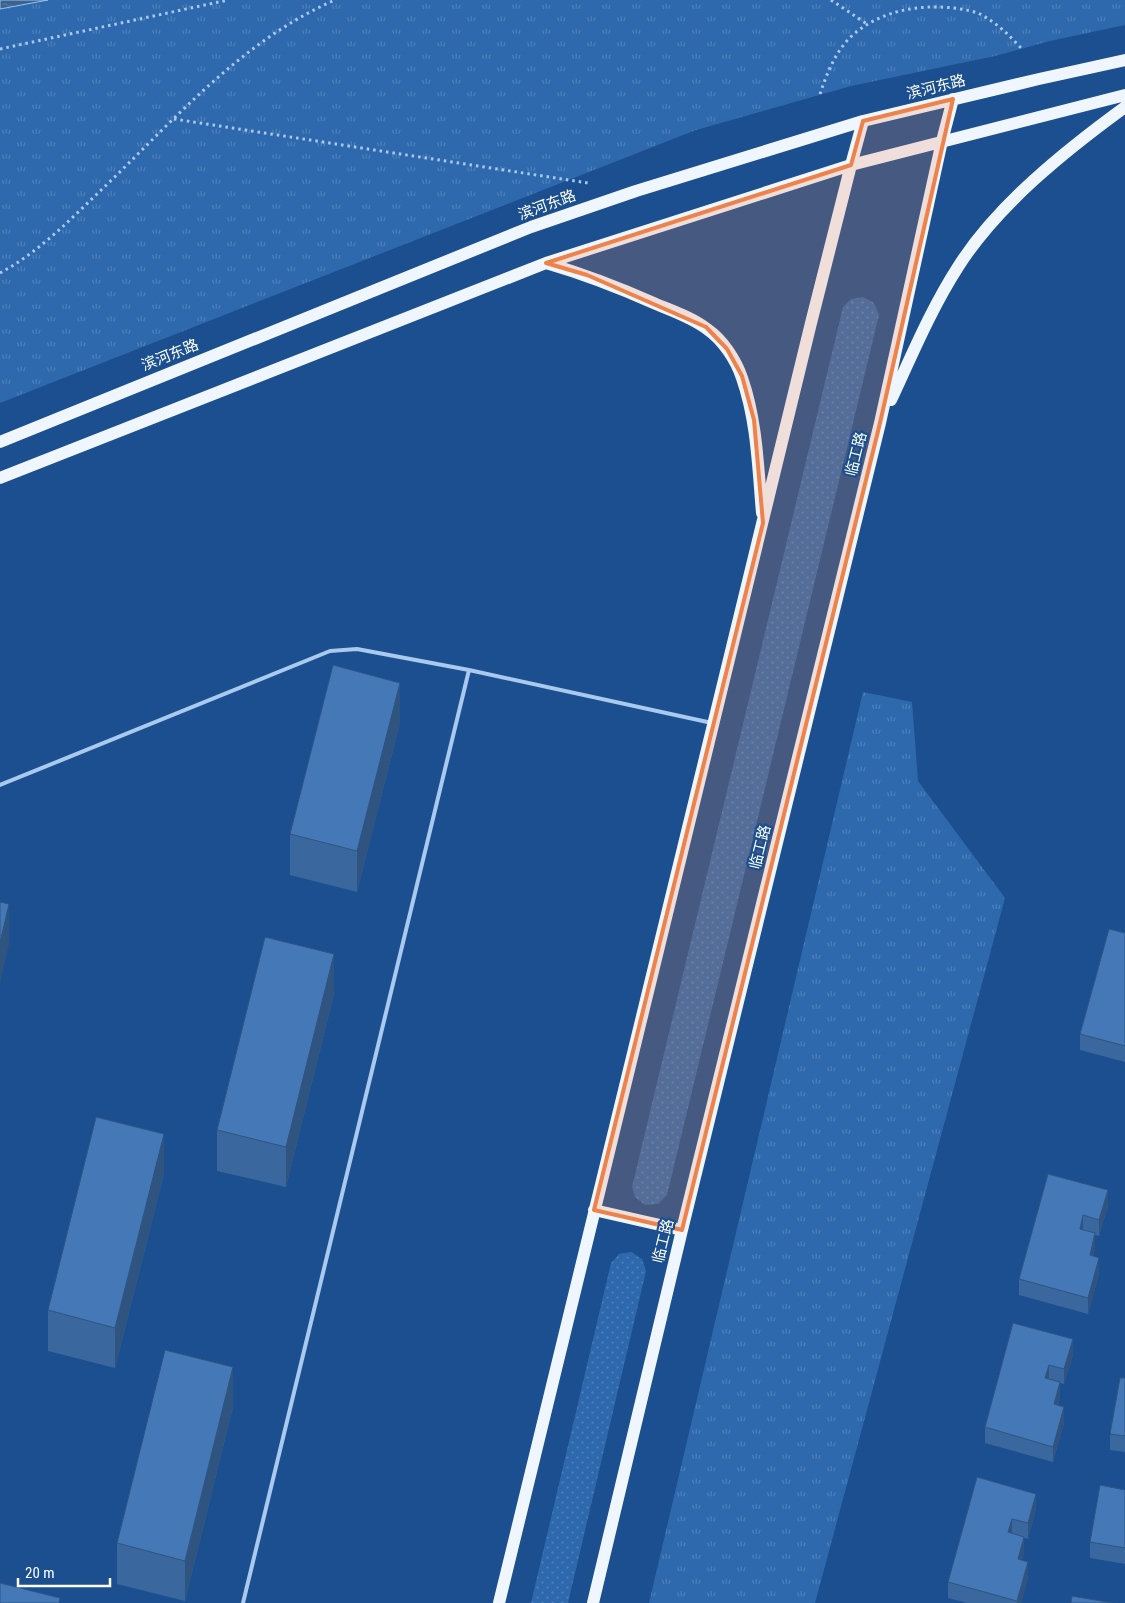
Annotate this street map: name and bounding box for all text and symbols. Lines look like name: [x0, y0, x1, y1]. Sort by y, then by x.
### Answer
street label: 滨河东路: [905, 71, 967, 103]
street label: 滨河东路: [516, 186, 578, 224]
street label: 滨河东路: [139, 335, 201, 375]
street label: 临工路: [842, 430, 870, 478]
street label: 临工路: [746, 823, 774, 871]
street label: 临工路: [649, 1217, 677, 1265]
scale bar: [18, 1556, 110, 1588]
text: 20 m: [25, 1564, 55, 1582]

